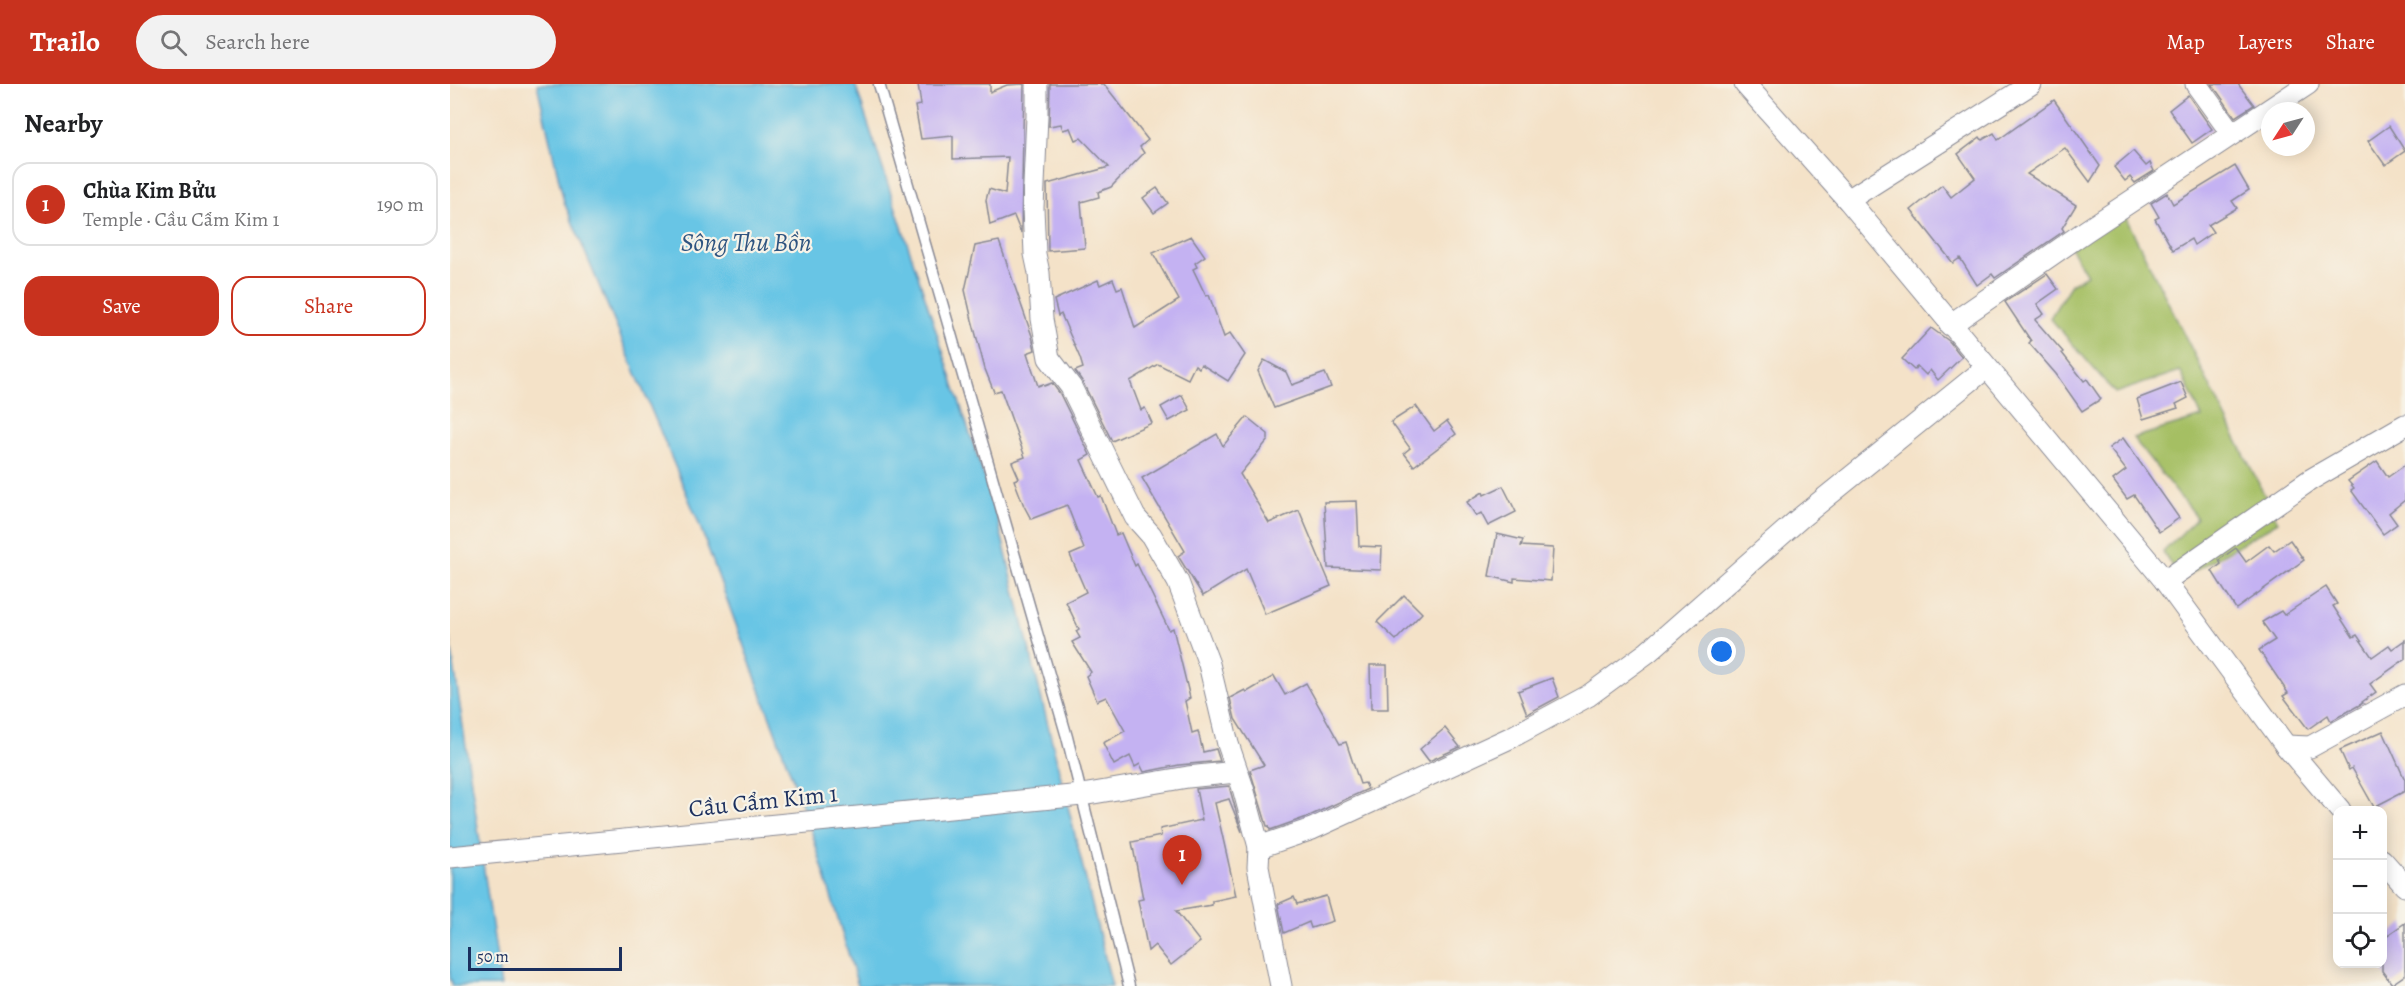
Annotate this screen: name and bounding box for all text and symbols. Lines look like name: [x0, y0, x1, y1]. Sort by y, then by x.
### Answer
search box: [136, 15, 556, 69]
text: Trailo: [30, 23, 100, 61]
icon: search: [157, 26, 190, 59]
text: Search here: [205, 27, 310, 57]
text: Map: [2166, 28, 2205, 56]
text: Layers: [2238, 28, 2293, 56]
text: Share: [2326, 28, 2375, 56]
north arrow: [2261, 102, 2315, 156]
text: Nearby: [24, 106, 103, 141]
text: Chùa Kim Bửu: [83, 176, 216, 206]
text: 1: [42, 191, 49, 218]
text: 190 m: [377, 191, 424, 218]
text: Temple · Cầu Cẩm Kim 1: [83, 206, 279, 233]
water label: Sông Thu Bồn: [681, 225, 811, 260]
button: Save: [24, 276, 219, 336]
button: Share: [231, 276, 426, 336]
your location: [1707, 637, 1736, 666]
street label: Cầu Cẩm Kim 1: [687, 777, 839, 825]
map controls: [2333, 806, 2387, 968]
button: +: [2333, 806, 2387, 860]
pin: 1: [1162, 836, 1202, 885]
button: −: [2333, 860, 2387, 914]
button: locate: [2333, 914, 2387, 968]
scale bar: [468, 944, 622, 972]
text: 50 m: [477, 946, 509, 968]

